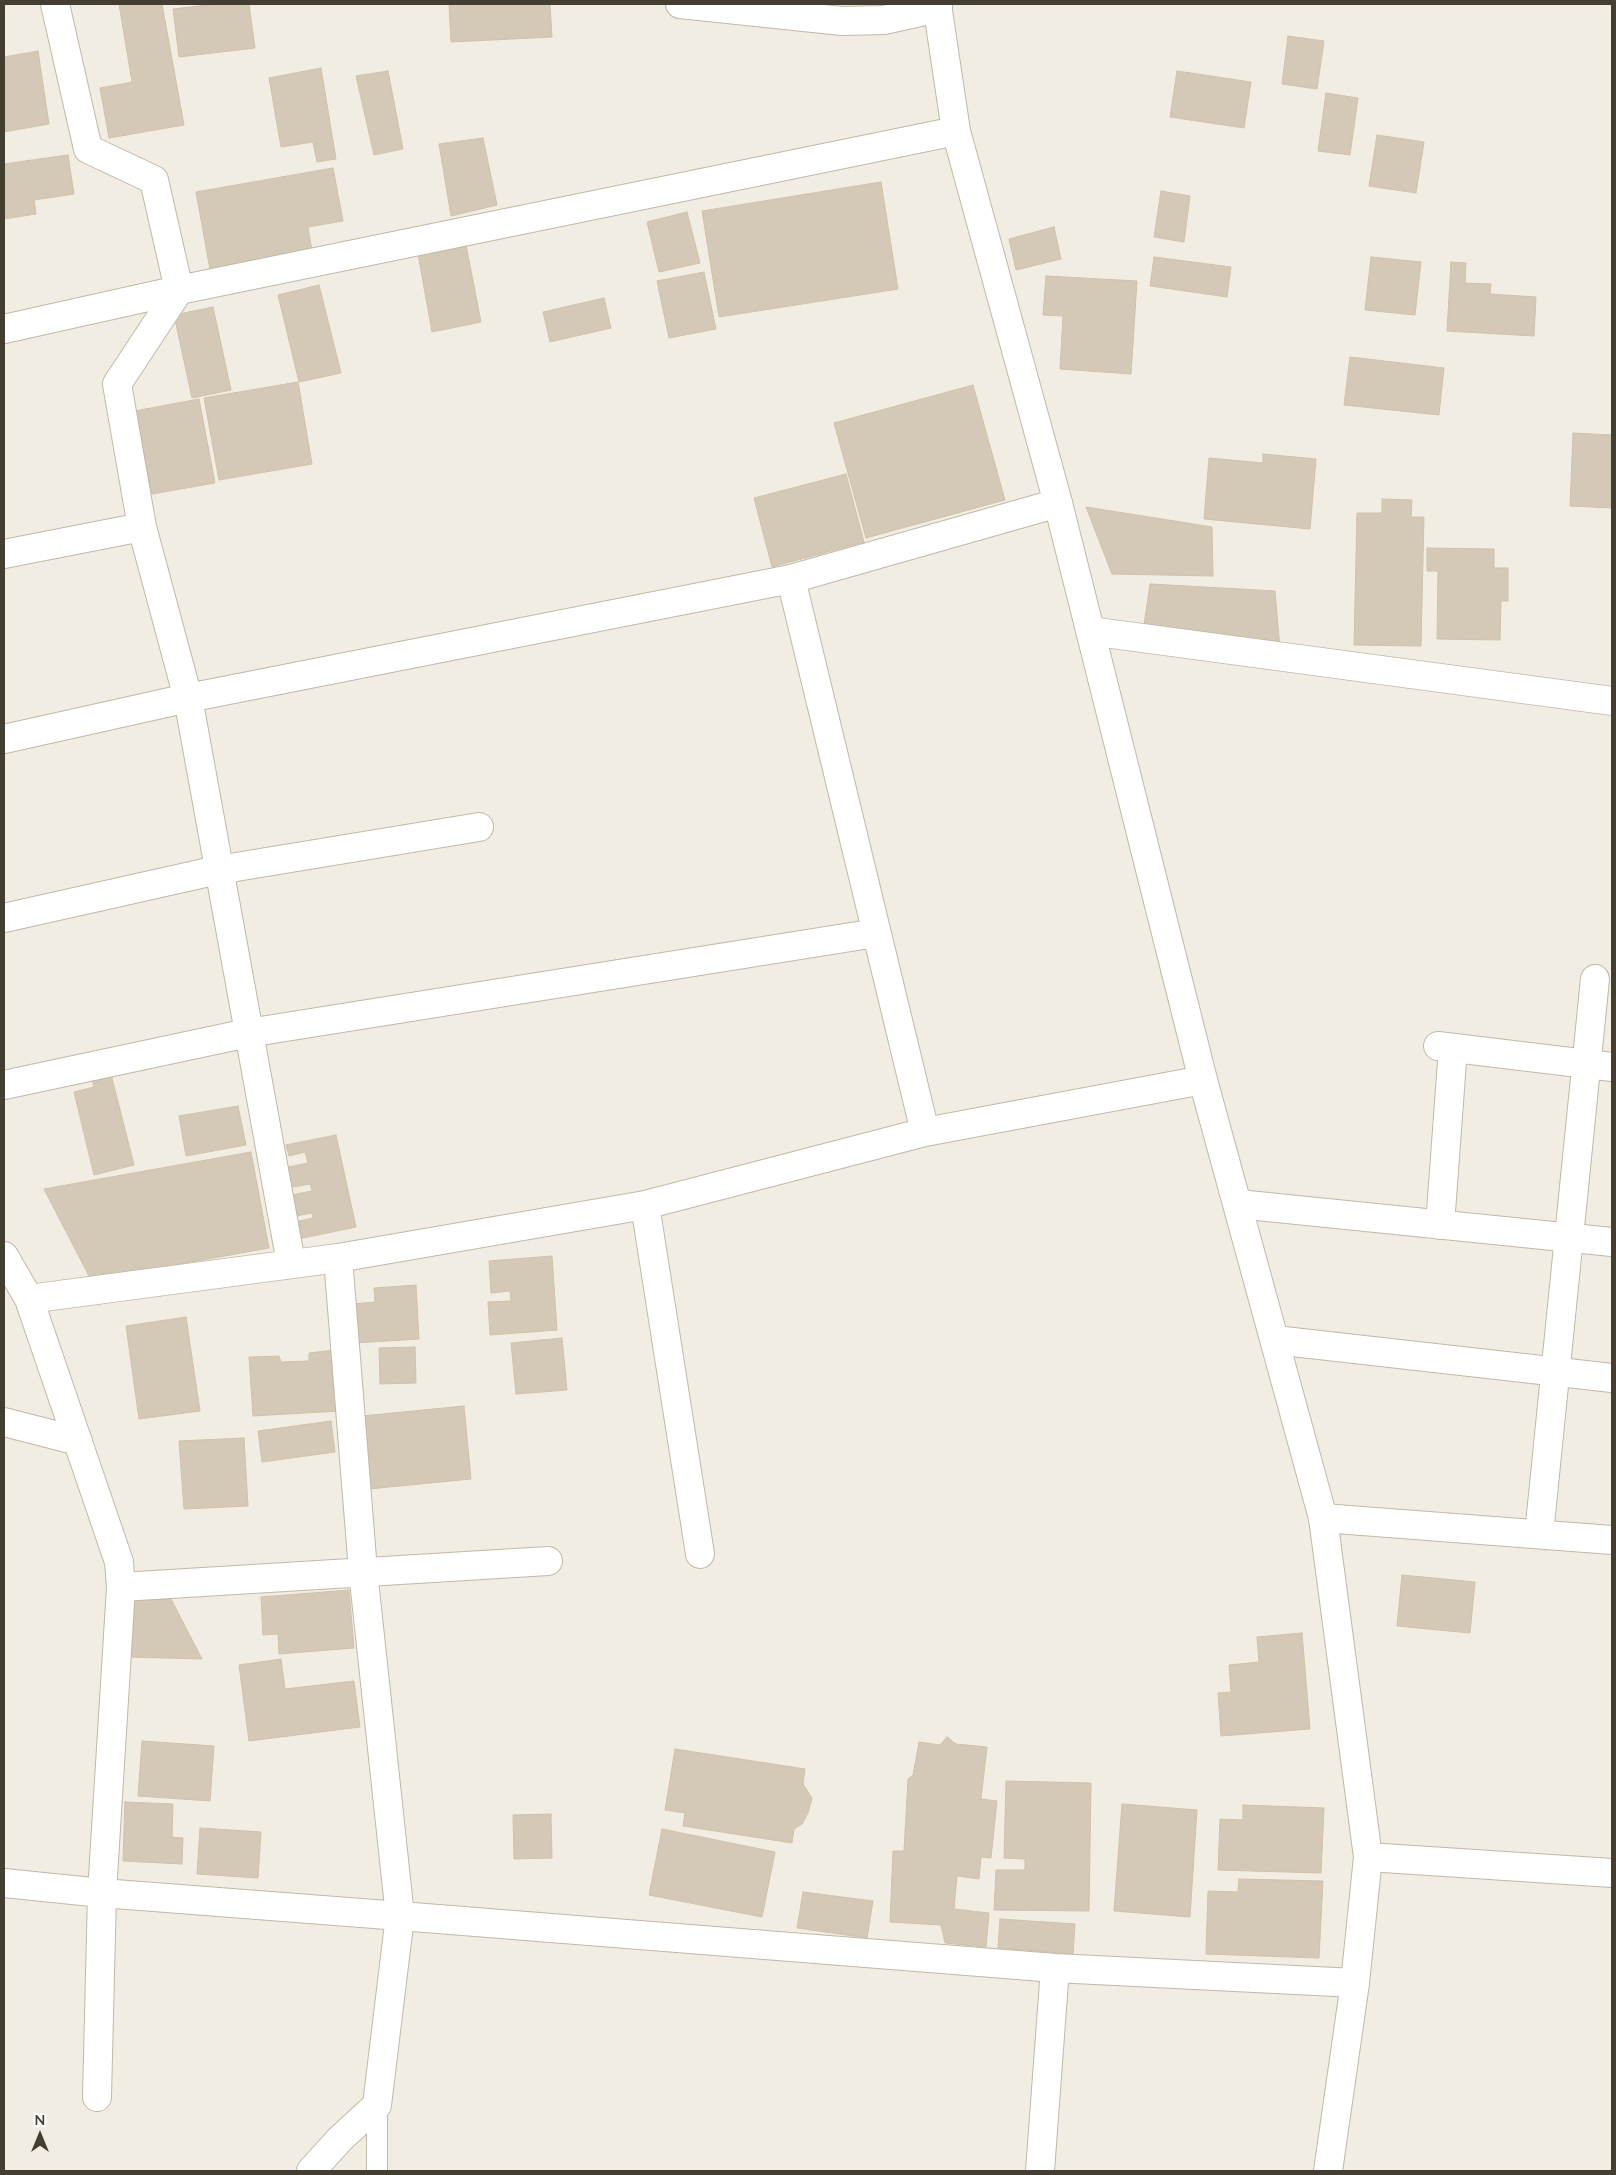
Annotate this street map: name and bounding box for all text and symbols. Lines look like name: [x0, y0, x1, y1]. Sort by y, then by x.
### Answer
north arrow: [15, 2110, 65, 2160]
text: N: [35, 2111, 45, 2128]

